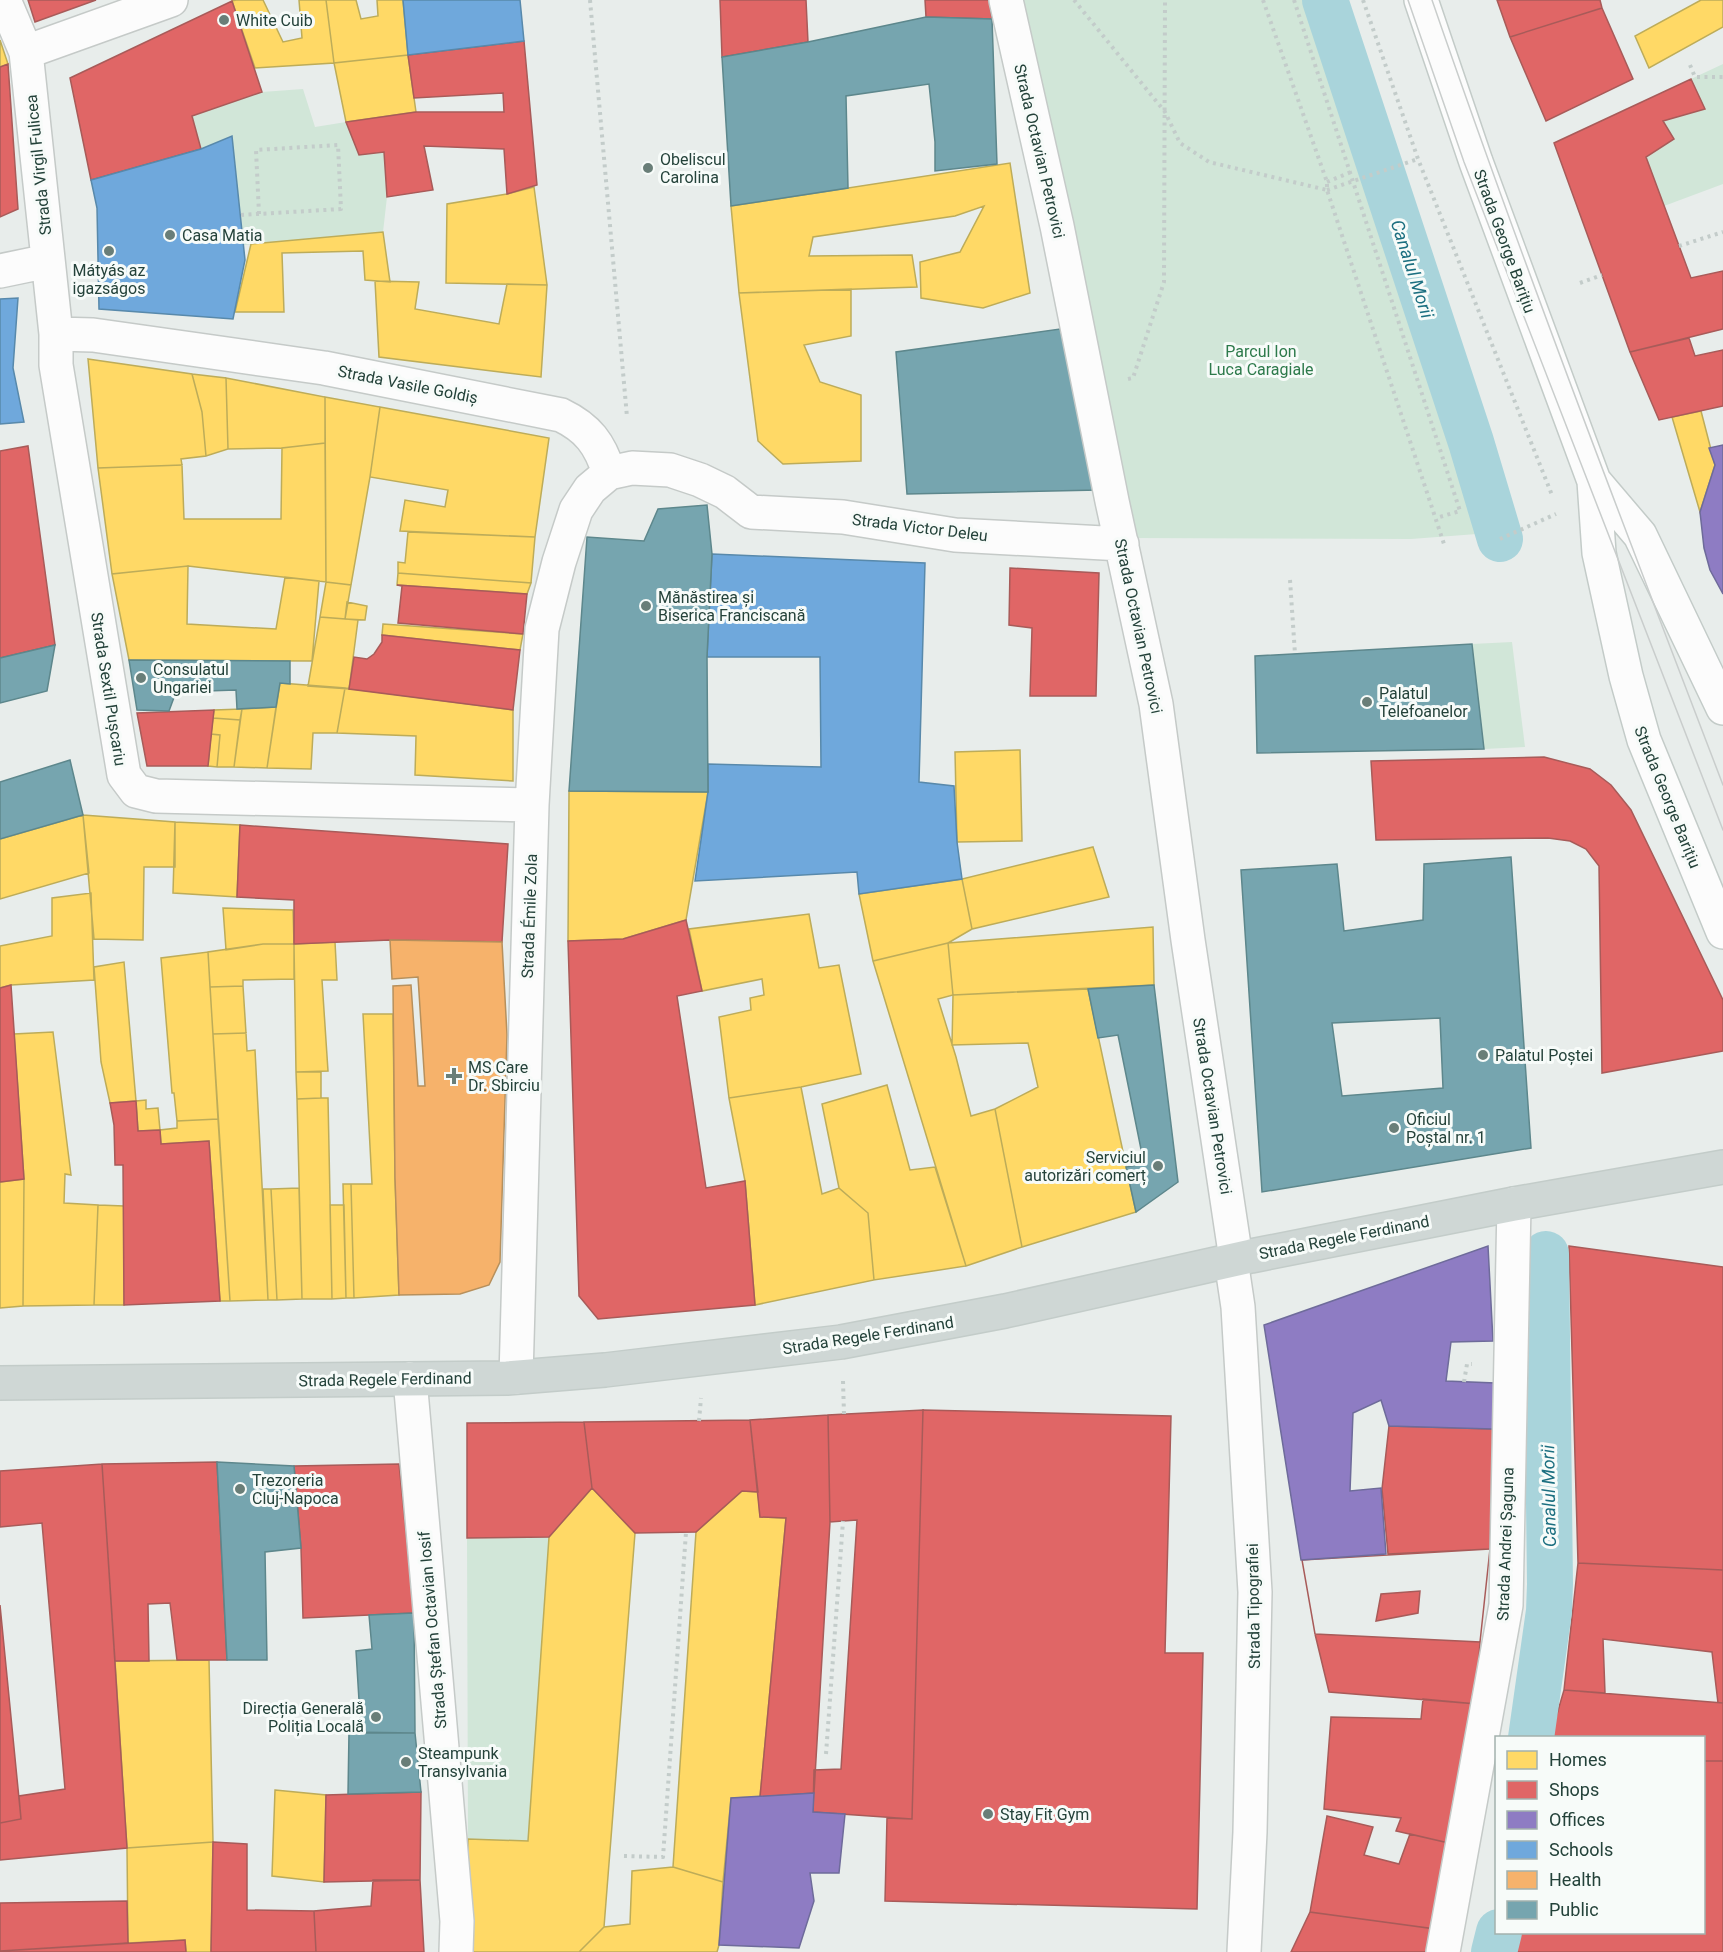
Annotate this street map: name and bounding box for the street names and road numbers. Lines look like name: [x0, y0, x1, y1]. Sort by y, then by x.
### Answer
street label: Strada Octavian Petrovici: [1010, 62, 1069, 240]
street label: Strada Virgil Fulicea: [22, 94, 55, 236]
street label: Strada George Barițiu: [1469, 167, 1539, 316]
street label: Strada Vasile Goldiș: [336, 362, 480, 408]
street label: Strada Victor Deleu: [851, 510, 989, 545]
street label: Strada Octavian Petrovici: [1111, 537, 1166, 715]
street label: Strada Sextil Pușcariu: [86, 611, 130, 768]
street label: Strada George Barițiu: [1629, 723, 1705, 871]
street label: Strada Émile Zola: [518, 853, 541, 979]
street label: Strada Octavian Petrovici: [1189, 1016, 1236, 1196]
street label: Strada Regele Ferdinand: [1257, 1212, 1431, 1263]
street label: Strada Regele Ferdinand: [781, 1313, 955, 1358]
street label: Strada Regele Ferdinand: [298, 1368, 472, 1391]
street label: Strada Andrei Șaguna: [1493, 1467, 1519, 1621]
street label: Strada Ștefan Octavian Iosif: [414, 1530, 452, 1729]
street label: Strada Tipografiei: [1243, 1543, 1264, 1669]

